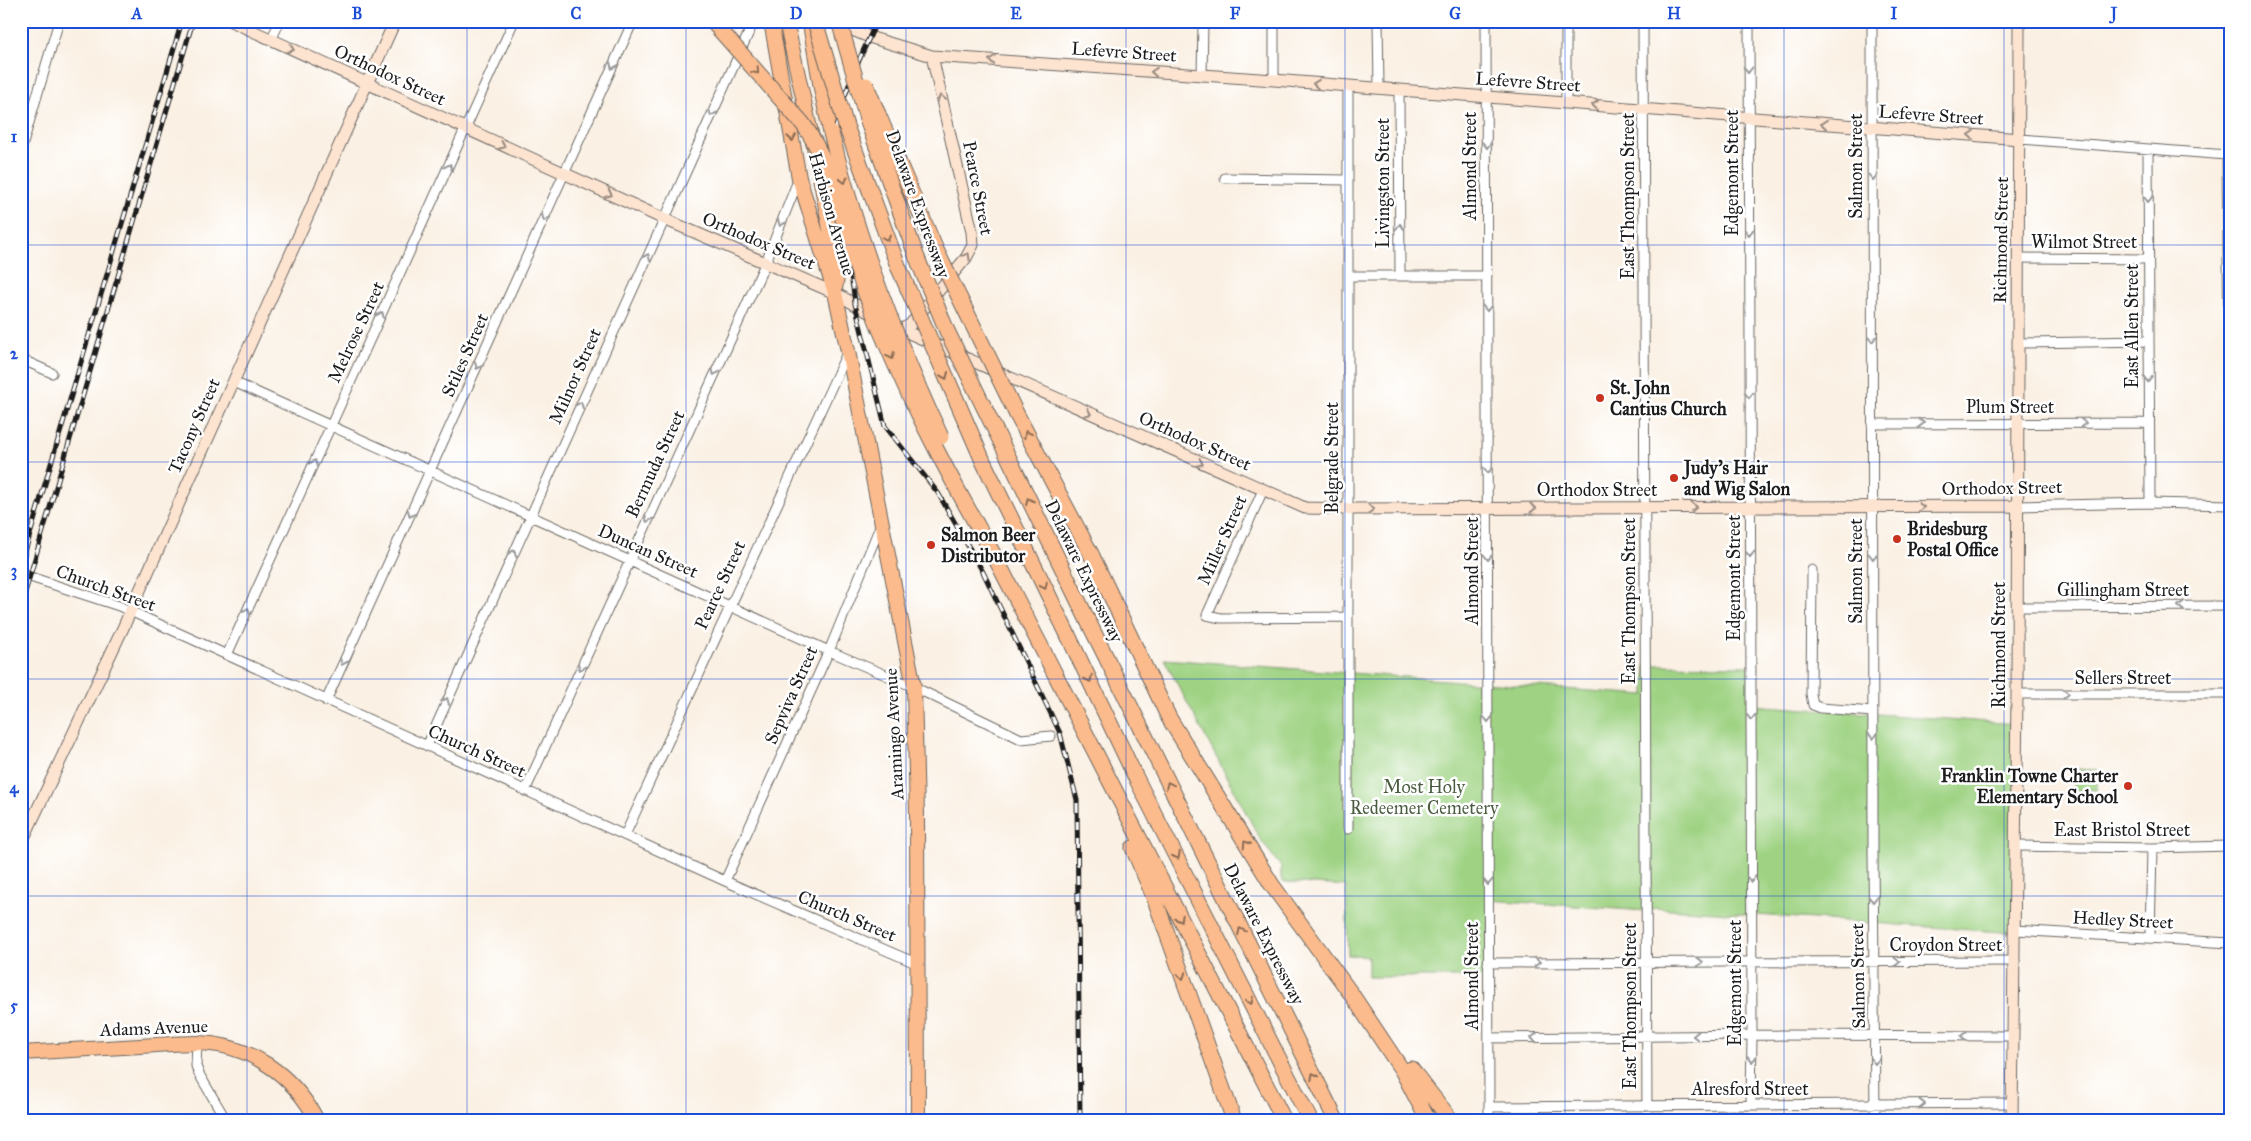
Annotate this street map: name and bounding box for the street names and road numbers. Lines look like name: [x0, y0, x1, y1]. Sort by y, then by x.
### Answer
street label: Lefevre Street: [1071, 37, 1178, 67]
street label: Orthodox Street: [331, 40, 450, 111]
street label: Lefevre Street: [1475, 67, 1582, 97]
street label: Lefevre Street: [1878, 100, 1985, 130]
street label: Edgemont Street: [1721, 109, 1744, 236]
street label: Almond Street: [1459, 111, 1481, 221]
street label: East Thompson Street: [1617, 112, 1639, 279]
street label: Salmon Street: [1845, 113, 1867, 219]
street label: Livingston Street: [1372, 117, 1395, 248]
street label: Delaware Expressway: [881, 127, 955, 282]
street label: Pearce Street: [958, 139, 998, 237]
street label: Harbison Avenue: [804, 150, 860, 278]
street label: Richmond Street: [1989, 176, 2013, 304]
street label: Orthodox Street: [699, 207, 819, 275]
street label: Wilmot Street: [2031, 231, 2138, 253]
street label: East Allen Street: [2121, 263, 2143, 388]
street label: Melrose Street: [323, 277, 389, 386]
street label: Stiles Street: [437, 309, 493, 400]
street label: Milnor Street: [544, 324, 606, 427]
street label: Tacony Street: [163, 374, 225, 477]
street label: Plum Street: [1966, 396, 2055, 418]
street label: Belgrade Street: [1321, 401, 1344, 514]
street label: Bermuda Street: [621, 406, 690, 521]
street label: Orthodox Street: [1135, 406, 1255, 476]
street label: Orthodox Street: [1941, 476, 2063, 500]
street label: Orthodox Street: [1537, 479, 1658, 501]
street label: Miller Street: [1192, 491, 1252, 588]
street label: Delaware Expressway: [1040, 496, 1128, 646]
street label: Edgemont Street: [1723, 514, 1746, 641]
street label: Almond Street: [1461, 516, 1483, 626]
street label: East Thompson Street: [1618, 517, 1640, 684]
street label: Salmon Street: [1845, 518, 1867, 624]
street label: Duncan Street: [595, 519, 702, 583]
street label: Pearce Street: [690, 537, 750, 633]
street label: Church Street: [53, 560, 160, 616]
street label: Gillingham Street: [2057, 579, 2190, 602]
street label: Richmond Street: [1988, 581, 2010, 708]
street label: Sepviva Street: [760, 642, 823, 747]
street label: Sellers Street: [2075, 667, 2172, 689]
street label: Aramingo Avenue: [880, 668, 909, 801]
street label: Church Street: [425, 720, 530, 783]
street label: East Bristol Street: [2054, 819, 2191, 841]
street label: Delaware Expressway: [1219, 859, 1309, 1009]
street label: Church Street: [795, 885, 900, 947]
street label: Hedley Street: [2072, 906, 2175, 934]
street label: Edgemont Street: [1724, 919, 1747, 1046]
street label: Almond Street: [1461, 921, 1483, 1031]
street label: East Thompson Street: [1619, 922, 1641, 1089]
street label: Salmon Street: [1846, 922, 1870, 1029]
street label: Croydon Street: [1890, 934, 2003, 956]
street label: Adams Avenue: [99, 1015, 208, 1041]
street label: Alresford Street: [1690, 1078, 1809, 1100]

